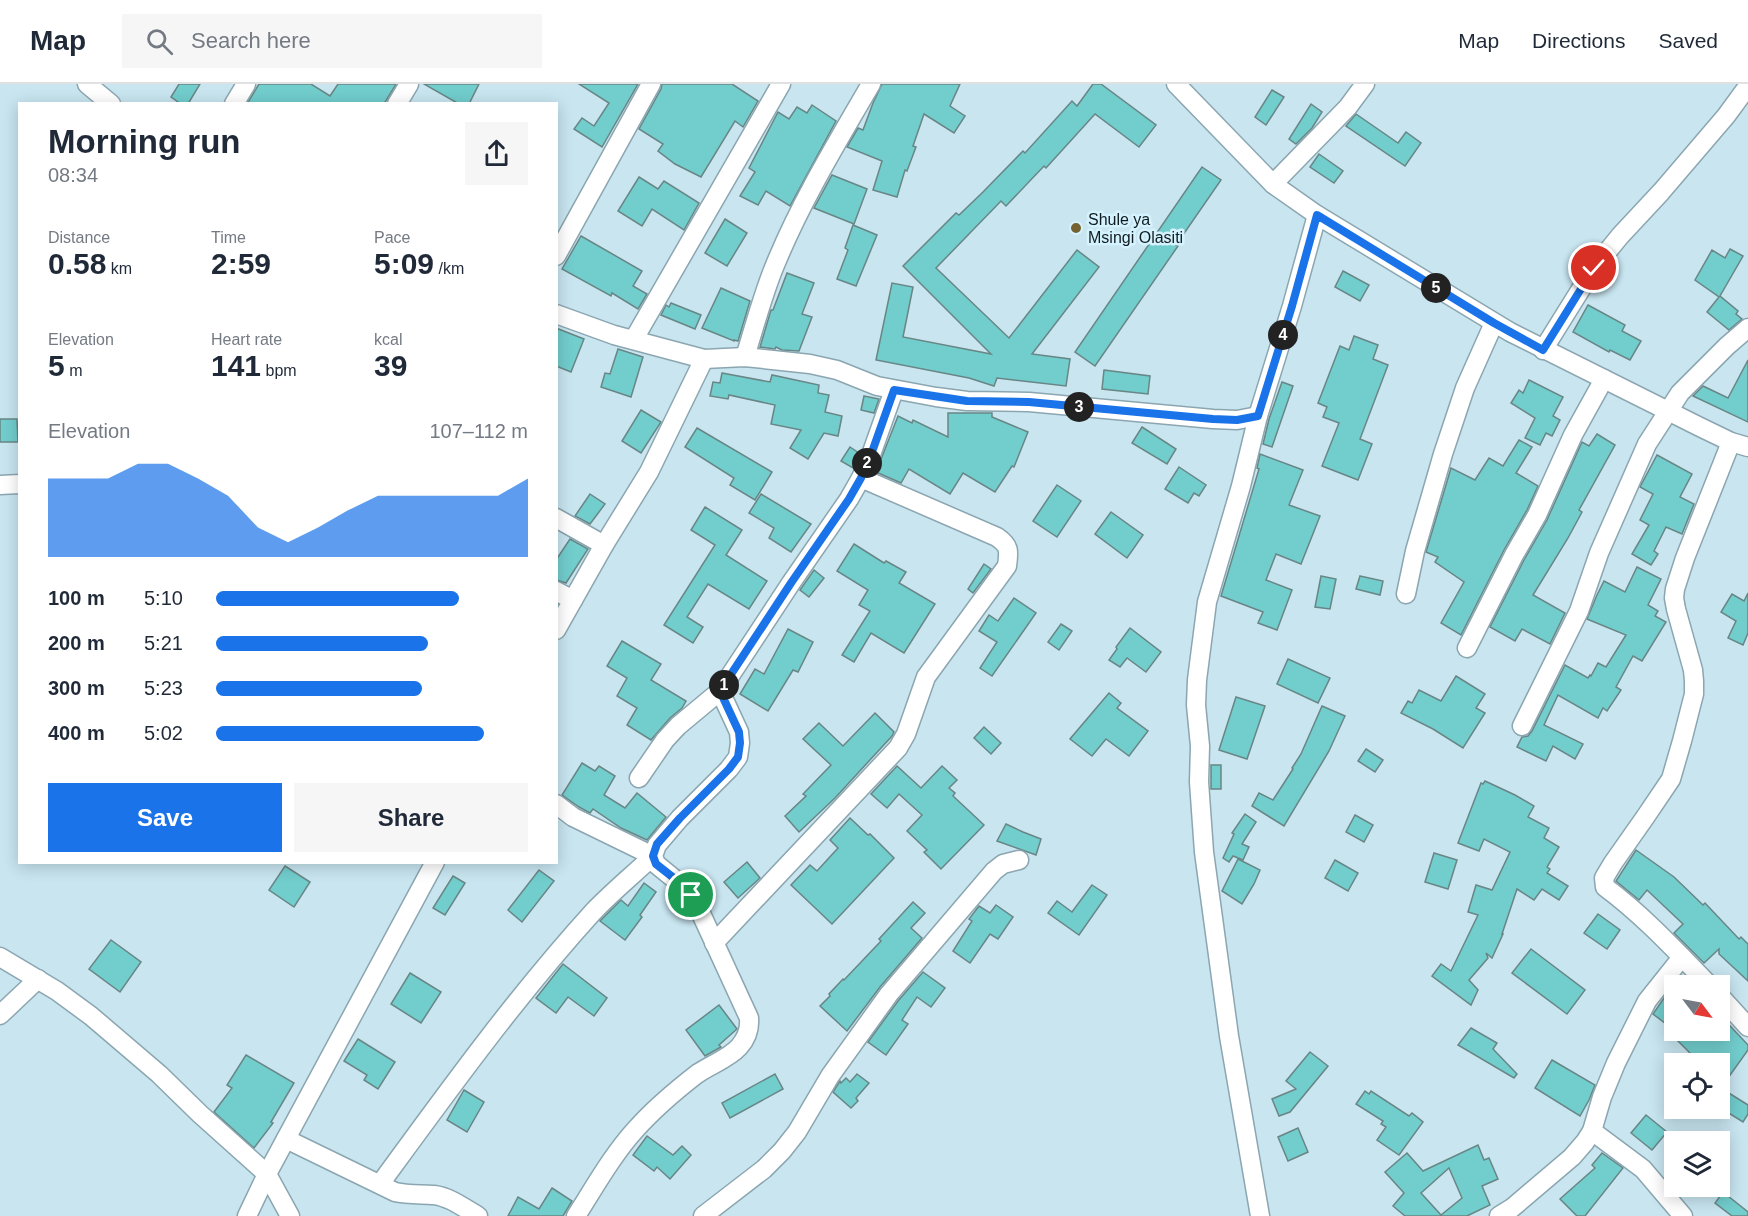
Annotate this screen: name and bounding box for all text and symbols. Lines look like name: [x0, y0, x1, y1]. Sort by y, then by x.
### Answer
search box: [122, 14, 542, 68]
text: Map: [30, 25, 86, 56]
icon: search: [143, 25, 176, 58]
text: Search here: [191, 28, 311, 53]
text: Map: [1458, 29, 1499, 52]
text: Directions: [1532, 29, 1625, 52]
text: Saved: [1658, 29, 1718, 52]
button: share: [465, 122, 528, 185]
text: Morning run: [48, 123, 240, 160]
text: 08:34: [48, 164, 98, 186]
place label: Shule ya Msingi Olasiti: [1088, 211, 1183, 246]
marker: Shule ya Msingi Olasiti: [1069, 221, 1083, 235]
text: Distance: [48, 229, 110, 246]
text: Time: [211, 229, 246, 246]
text: Pace: [374, 229, 410, 246]
pin: [1568, 242, 1619, 293]
text: 0.58: [48, 247, 106, 280]
text: 2:59: [211, 247, 271, 280]
text: 5:09: [374, 247, 434, 280]
icon: check: [1577, 251, 1610, 284]
text: km: [106, 260, 132, 277]
text: /km: [434, 260, 464, 277]
pin: 5: [1421, 273, 1451, 303]
text: 5: [1432, 279, 1440, 296]
pin: 4: [1268, 320, 1298, 350]
text: 4: [1279, 326, 1287, 343]
text: Elevation: [48, 331, 114, 348]
text: Heart rate: [211, 331, 282, 348]
text: kcal: [374, 331, 402, 348]
text: 5: [48, 349, 65, 382]
text: 141: [211, 349, 261, 382]
text: 39: [374, 349, 407, 382]
text: m: [65, 362, 82, 379]
text: bpm: [261, 362, 297, 379]
pin: 3: [1064, 392, 1094, 422]
text: 3: [1075, 398, 1083, 415]
text: Elevation: [48, 420, 130, 442]
text: 107–112 m: [429, 420, 528, 442]
pin: 2: [852, 448, 882, 478]
text: 2: [863, 454, 871, 471]
text: 100 m: [48, 587, 105, 609]
text: 5:10: [144, 587, 183, 609]
text: 200 m: [48, 632, 105, 654]
text: 5:21: [144, 632, 183, 654]
pin: 1: [709, 670, 739, 700]
text: 1: [720, 676, 728, 693]
text: 300 m: [48, 677, 105, 699]
text: 5:23: [144, 677, 183, 699]
text: 400 m: [48, 722, 105, 744]
text: 5:02: [144, 722, 183, 744]
button: Save: [48, 783, 282, 852]
button: Share: [294, 783, 528, 852]
pin: [665, 869, 716, 920]
icon: arrive: [674, 878, 707, 911]
north arrow: [1664, 975, 1730, 1041]
map controls: [1664, 975, 1730, 1197]
button: locate: [1664, 1053, 1730, 1119]
button: layers: [1664, 1131, 1730, 1197]

